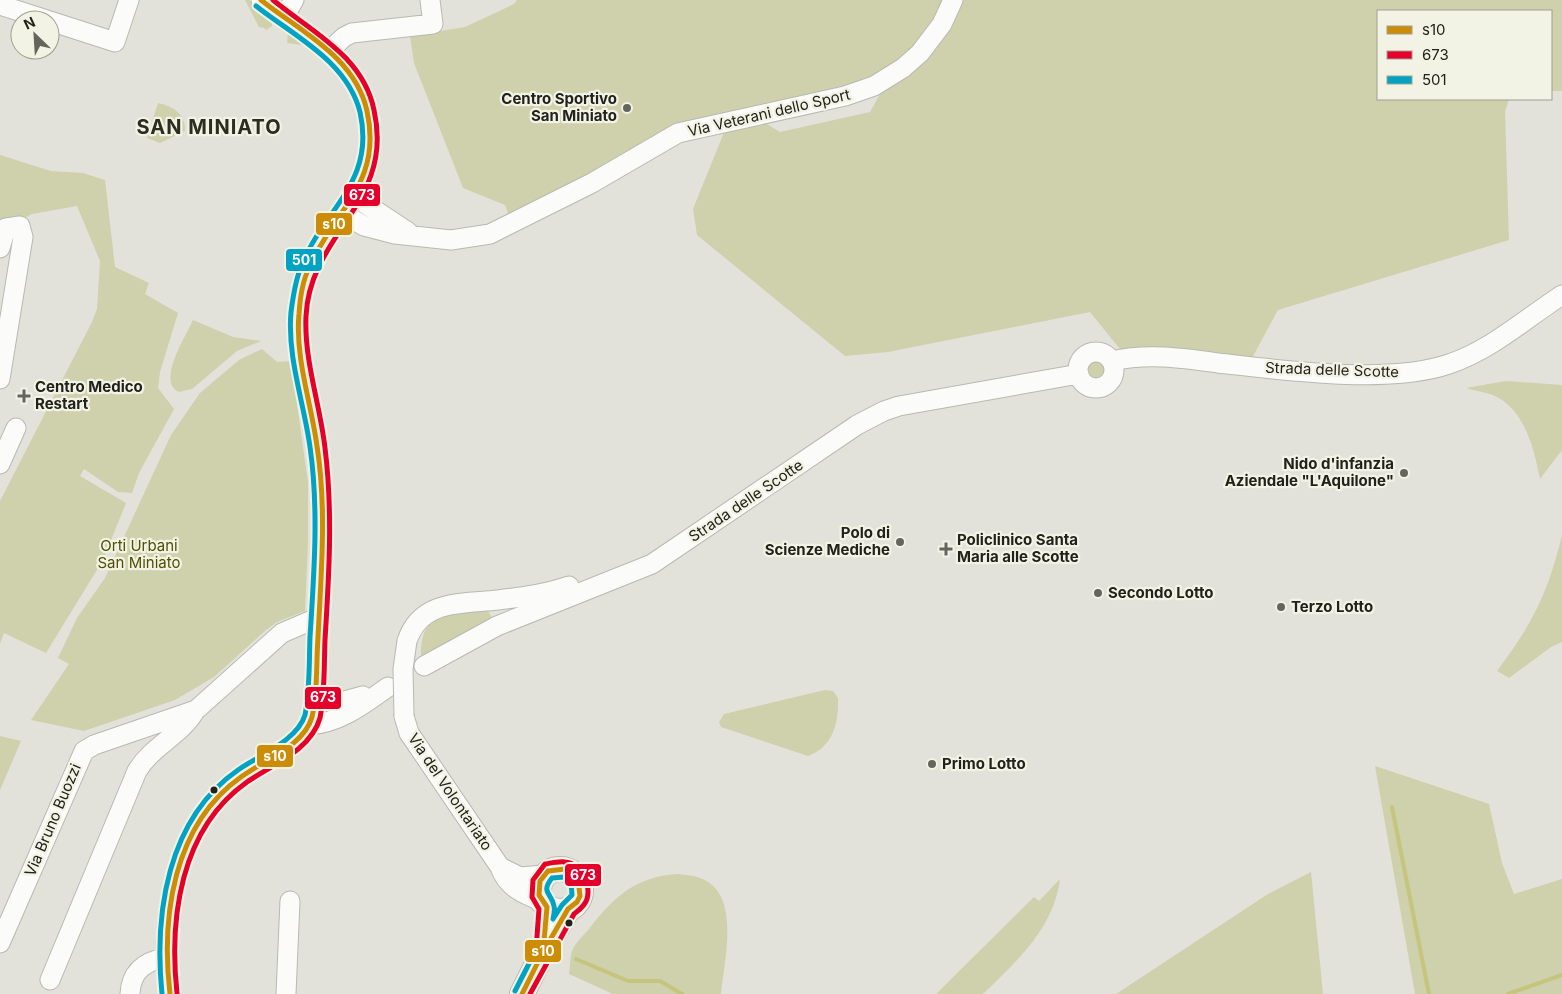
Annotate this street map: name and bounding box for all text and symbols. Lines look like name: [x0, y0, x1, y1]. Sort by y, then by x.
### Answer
north arrow: [10, 10, 60, 60]
legend: [1377, 10, 1552, 100]
text: N: [21, 13, 38, 33]
text: s10: [1422, 20, 1445, 39]
text: 673: [1422, 45, 1449, 64]
text: 501: [1422, 70, 1447, 89]
street label: Via Veterani dello Sport: [686, 85, 852, 140]
place label: Centro Sportivo San Miniato: [501, 89, 617, 125]
marker: Centro Sportivo San Miniato: [621, 102, 633, 114]
district label: SAN MINIATO: [136, 115, 282, 139]
line badge: 673: [343, 183, 381, 207]
text: 673: [349, 186, 375, 203]
line badge: s10: [315, 212, 353, 236]
text: s10: [322, 215, 346, 232]
line badge: 501: [285, 248, 323, 272]
text: 501: [292, 251, 316, 268]
street label: Strada delle Scotte: [1265, 358, 1399, 381]
place label: Centro Medico Restart: [35, 377, 143, 413]
marker: Centro Medico Restart: [17, 389, 31, 403]
place label: Nido d'infanzia Aziendale "L'Aquilone": [1225, 454, 1394, 490]
street label: Strada delle Scotte: [685, 455, 807, 546]
marker: Nido d'infanzia Aziendale "L'Aquilone": [1398, 467, 1410, 479]
place label: Polo di Scienze Mediche: [765, 523, 890, 559]
place label: Policlinico Santa Maria alle Scotte: [957, 530, 1079, 566]
park label: Orti Urbani San Miniato: [98, 536, 180, 572]
marker: Polo di Scienze Mediche: [894, 536, 906, 548]
marker: Policlinico Santa Maria alle Scotte: [939, 542, 953, 556]
place label: Secondo Lotto: [1108, 583, 1214, 602]
marker: Secondo Lotto: [1092, 587, 1104, 599]
place label: Terzo Lotto: [1291, 597, 1373, 616]
marker: Terzo Lotto: [1275, 601, 1287, 613]
line badge: 673: [304, 686, 342, 710]
text: 673: [310, 688, 336, 705]
street label: Via del Volontariato: [404, 729, 497, 854]
line badge: s10: [256, 744, 294, 768]
text: s10: [263, 747, 287, 764]
place label: Primo Lotto: [942, 754, 1026, 773]
marker: Primo Lotto: [926, 758, 938, 770]
street label: Via Bruno Buozzi: [20, 761, 85, 879]
unlabelled marker: [209, 785, 219, 795]
line badge: 673: [564, 863, 602, 887]
text: 673: [570, 866, 596, 883]
unlabelled marker: [564, 918, 574, 928]
line badge: s10: [524, 939, 562, 963]
text: s10: [531, 942, 555, 959]

